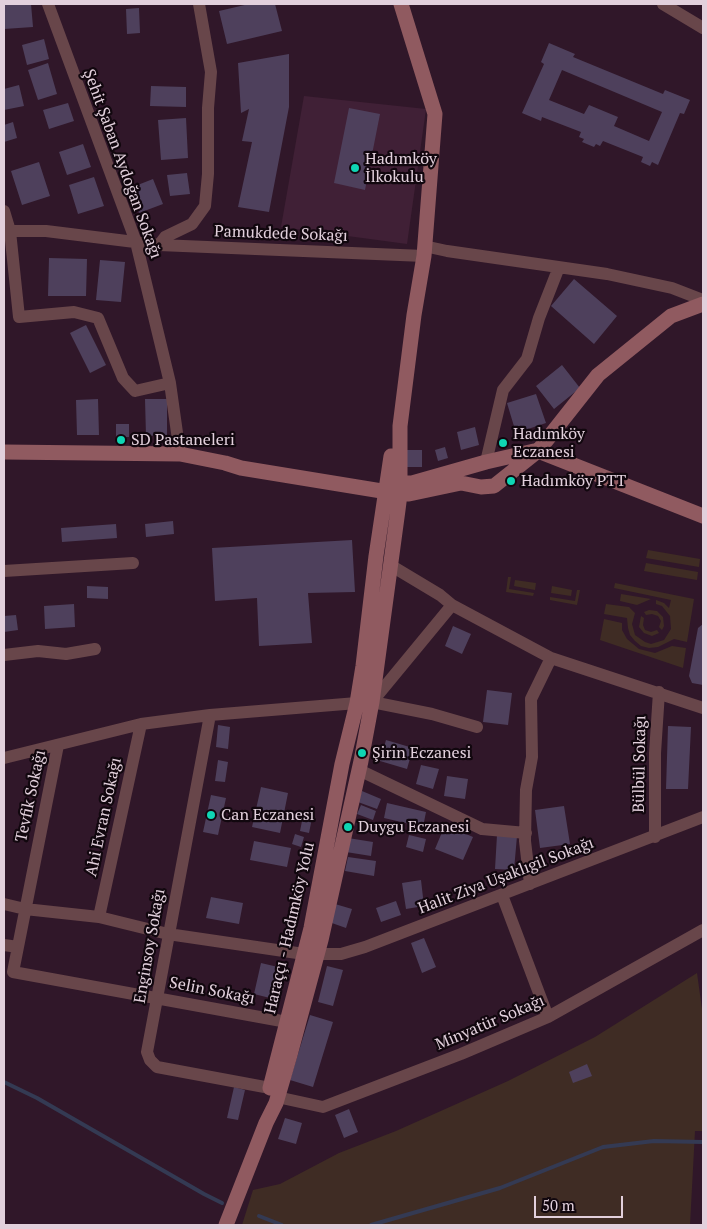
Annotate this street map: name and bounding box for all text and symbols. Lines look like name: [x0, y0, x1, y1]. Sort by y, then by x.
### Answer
street label: Şehit Şaban Aydoğan Sokağı: [79, 67, 165, 261]
place label: Hadımköy İlkokulu: [365, 149, 437, 187]
marker: Hadımköy İlkokulu: [349, 162, 361, 174]
street label: Pamukdede Sokağı: [214, 222, 348, 246]
place label: Hadımköy Eczanesi: [513, 424, 585, 462]
place label: SD Pastaneleri: [131, 430, 235, 450]
marker: SD Pastaneleri: [115, 434, 127, 446]
marker: Hadımköy Eczanesi: [497, 437, 509, 449]
place label: Hadımköy PTT: [521, 471, 626, 491]
marker: Hadımköy PTT: [505, 475, 517, 487]
street label: Bülbül Sokağı: [630, 715, 650, 813]
place label: Şirin Eczanesi: [372, 743, 471, 763]
marker: Şirin Eczanesi: [356, 747, 368, 759]
street label: Tevfik Sokağı: [12, 748, 50, 844]
street label: Ahi Evran Sokağı: [82, 756, 126, 878]
place label: Can Eczanesi: [221, 805, 314, 825]
marker: Can Eczanesi: [205, 809, 217, 821]
place label: Duygu Eczanesi: [358, 817, 469, 837]
marker: Duygu Eczanesi: [342, 821, 354, 833]
street label: Halit Ziya Uşaklıgil Sokağı: [415, 834, 597, 918]
street label: Haraççı - Hadımköy Yolu: [261, 840, 319, 1016]
street label: Enginsoy Sokağı: [130, 887, 170, 1005]
street label: Selin Sokağı: [168, 973, 256, 1009]
street label: Minyatür Sokağı: [433, 991, 547, 1055]
scale bar: [537, 1186, 626, 1218]
text: 50 m: [542, 1195, 575, 1215]

